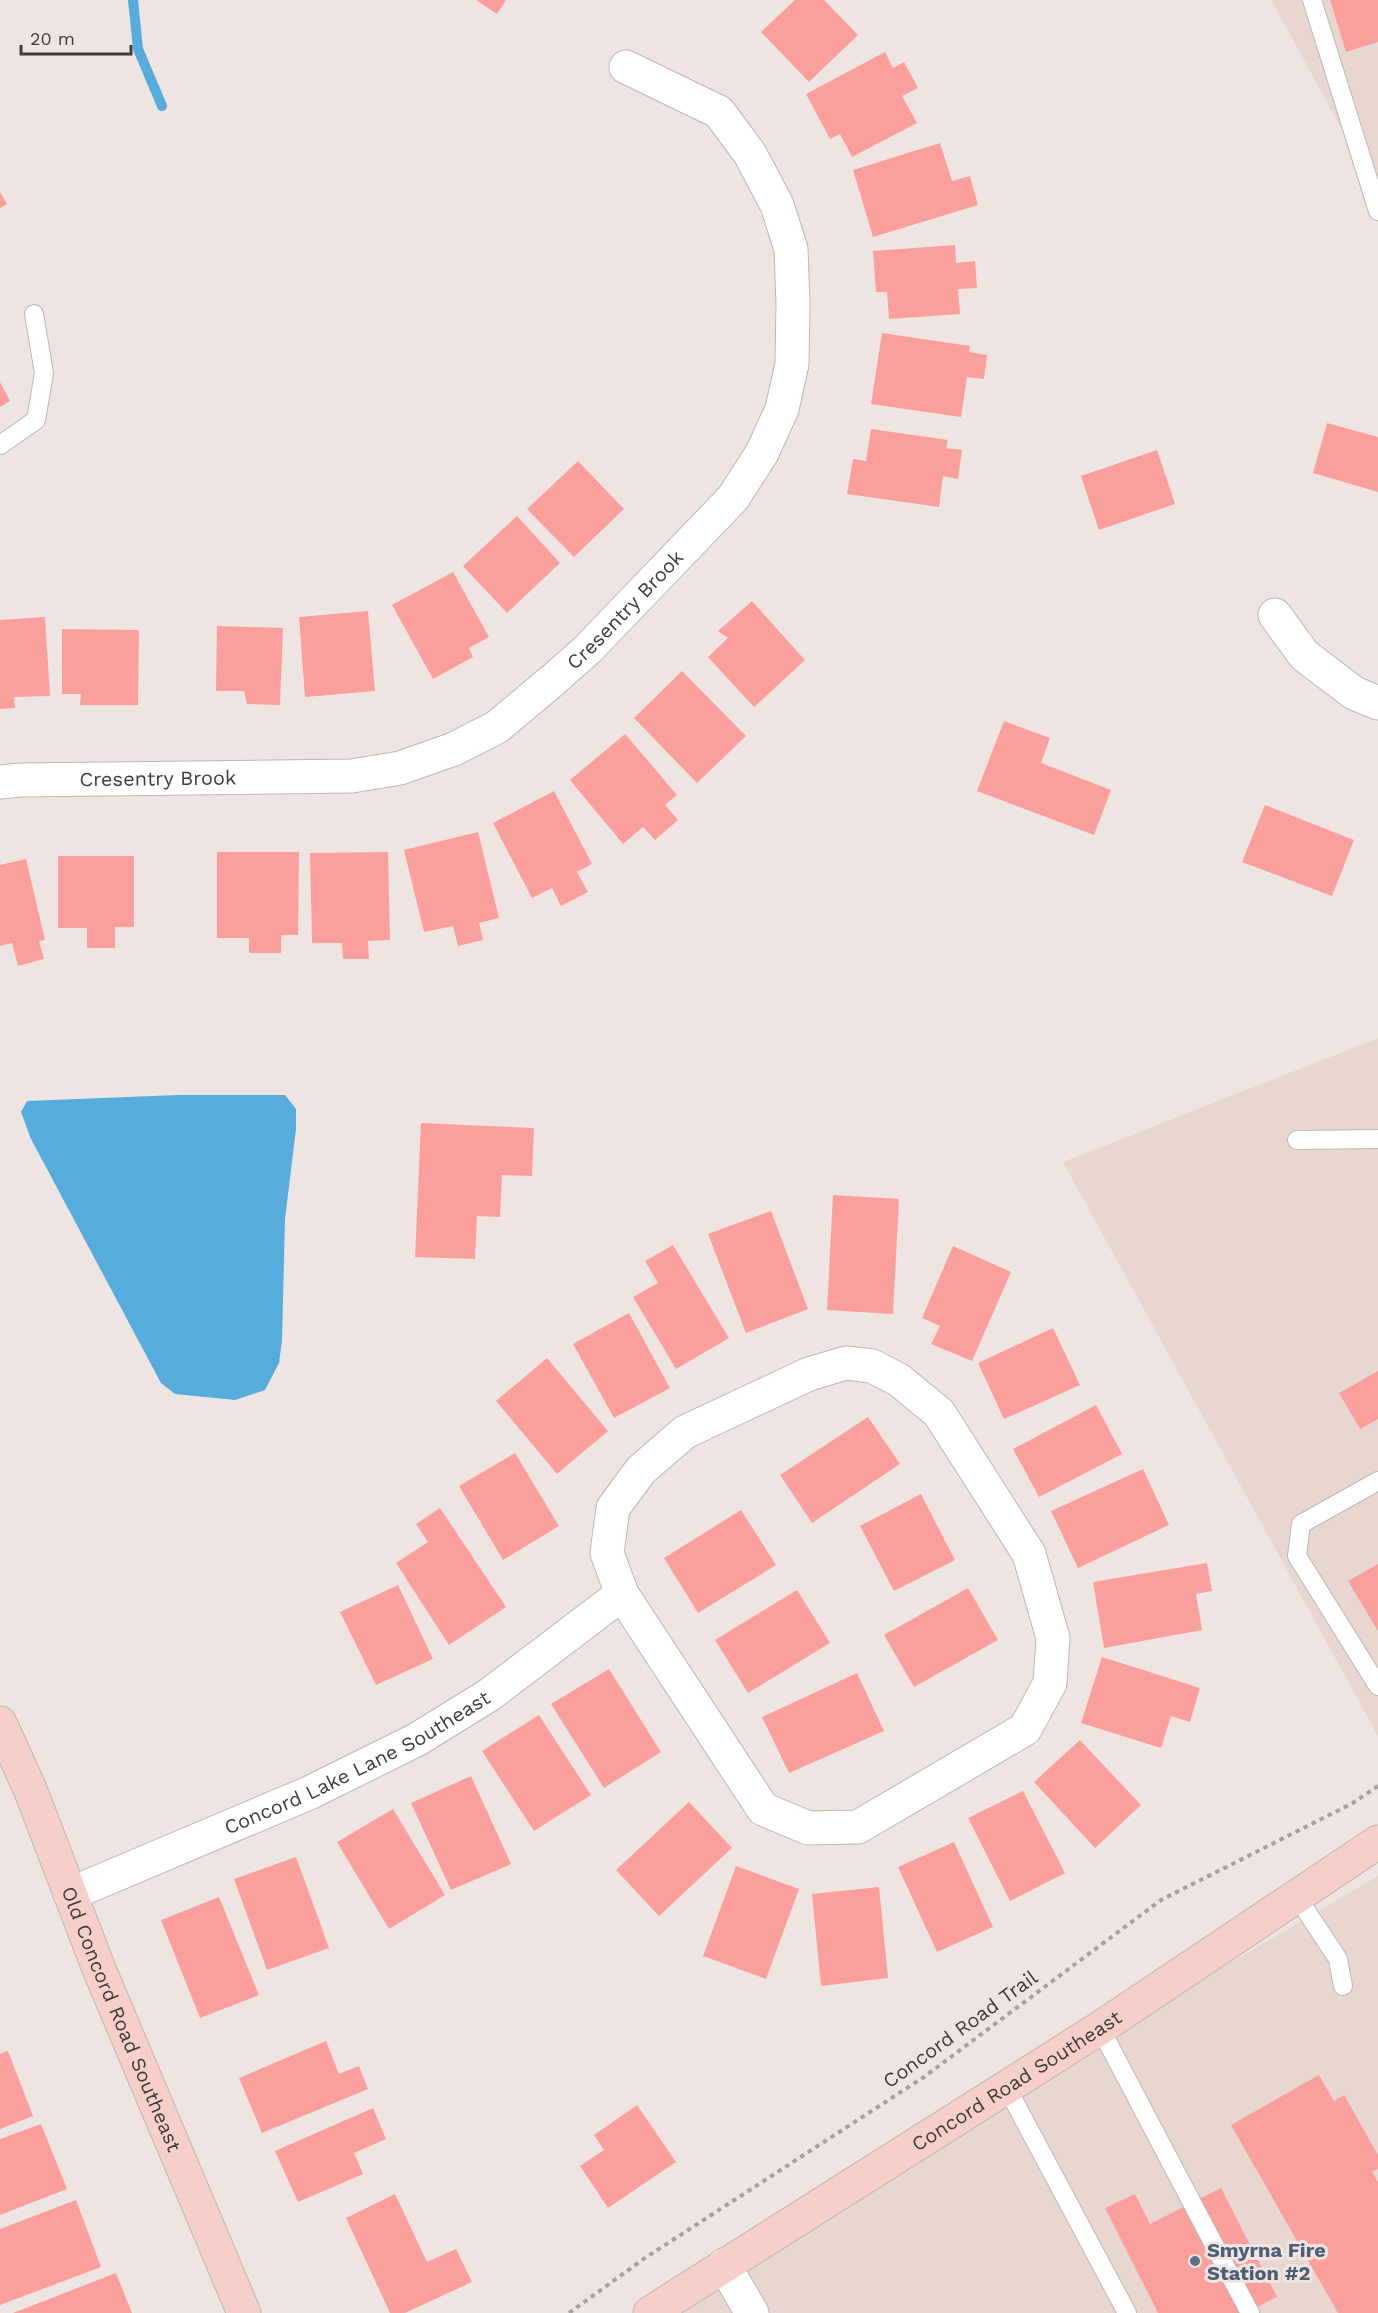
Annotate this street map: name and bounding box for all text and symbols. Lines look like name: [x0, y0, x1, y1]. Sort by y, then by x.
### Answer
scale bar: [21, 18, 130, 56]
text: 20 m: [30, 28, 75, 49]
street label: Cresentry Brook: [562, 545, 688, 674]
street label: Cresentry Brook: [79, 765, 236, 791]
street label: Concord Lake Lane Southeast: [221, 1685, 495, 1839]
street label: Old Concord Road Southeast: [56, 1883, 187, 2156]
street label: Concord Road Trail: [878, 1965, 1042, 2093]
street label: Concord Road Southeast: [907, 2005, 1127, 2156]
place label: Smyrna Fire Station #2: [1207, 2238, 1326, 2285]
marker: Smyrna Fire Station #2: [1188, 2254, 1202, 2268]

